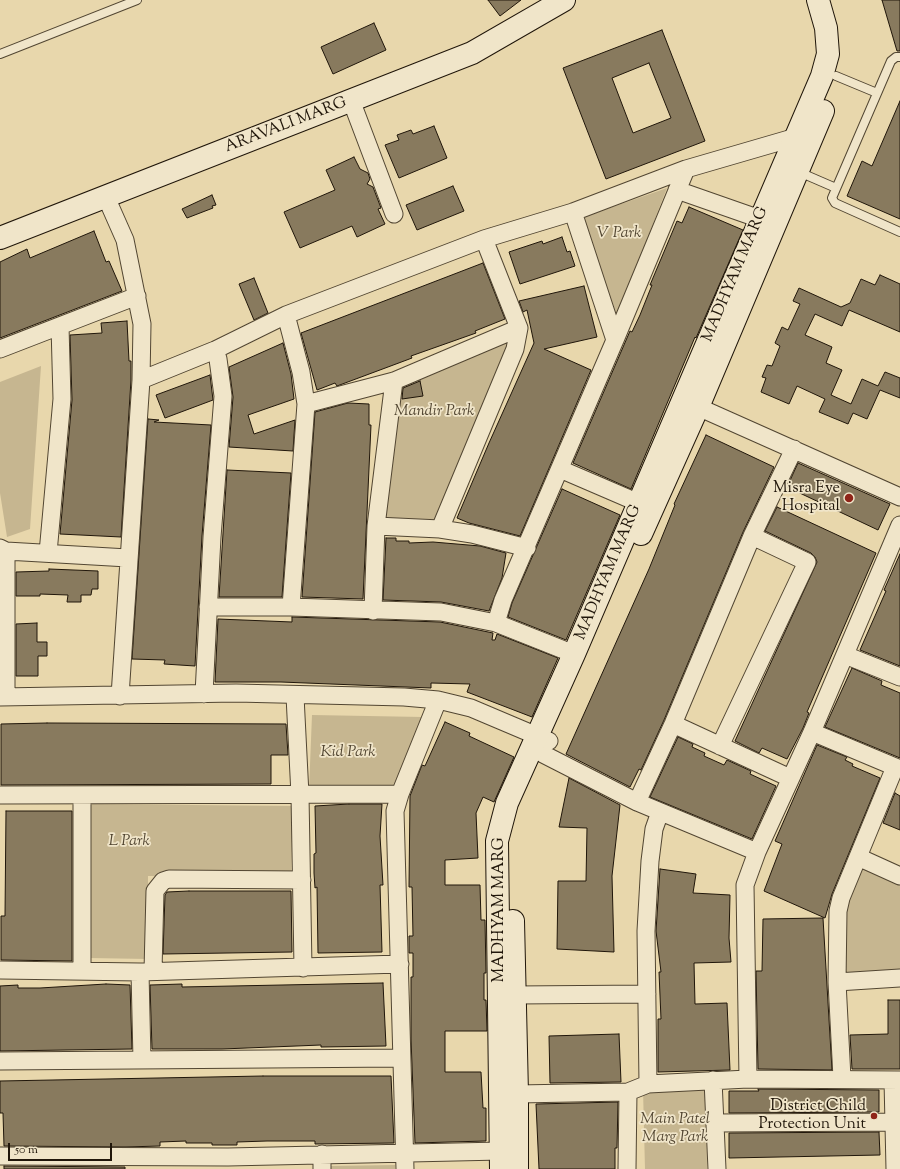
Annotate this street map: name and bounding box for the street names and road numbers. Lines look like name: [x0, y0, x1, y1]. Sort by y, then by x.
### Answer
street label: ARAVALI MARG: [222, 94, 350, 158]
street label: MADHYAM MARG: [699, 204, 773, 346]
street label: MADHYAM MARG: [572, 502, 646, 644]
street label: MADHYAM MARG: [490, 837, 510, 983]

